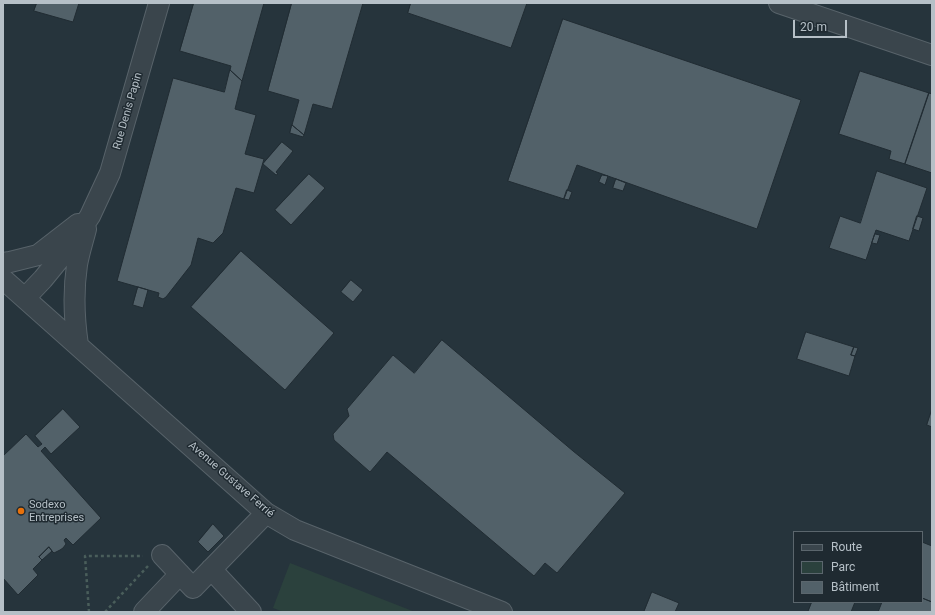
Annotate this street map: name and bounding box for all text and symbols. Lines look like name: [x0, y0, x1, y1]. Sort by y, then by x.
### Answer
scale bar: [795, 12, 849, 38]
text: 20 m: [800, 20, 827, 34]
street label: Rue Denis Papin: [111, 71, 145, 151]
street label: Avenue Gustave Ferrié: [186, 439, 276, 521]
place label: Sodexo Entreprises: [29, 498, 84, 524]
marker: Sodexo Entreprises: [16, 506, 26, 516]
legend: [793, 531, 923, 603]
text: Route: [831, 540, 862, 554]
text: Parc: [831, 560, 855, 574]
text: Bâtiment: [831, 580, 879, 594]

